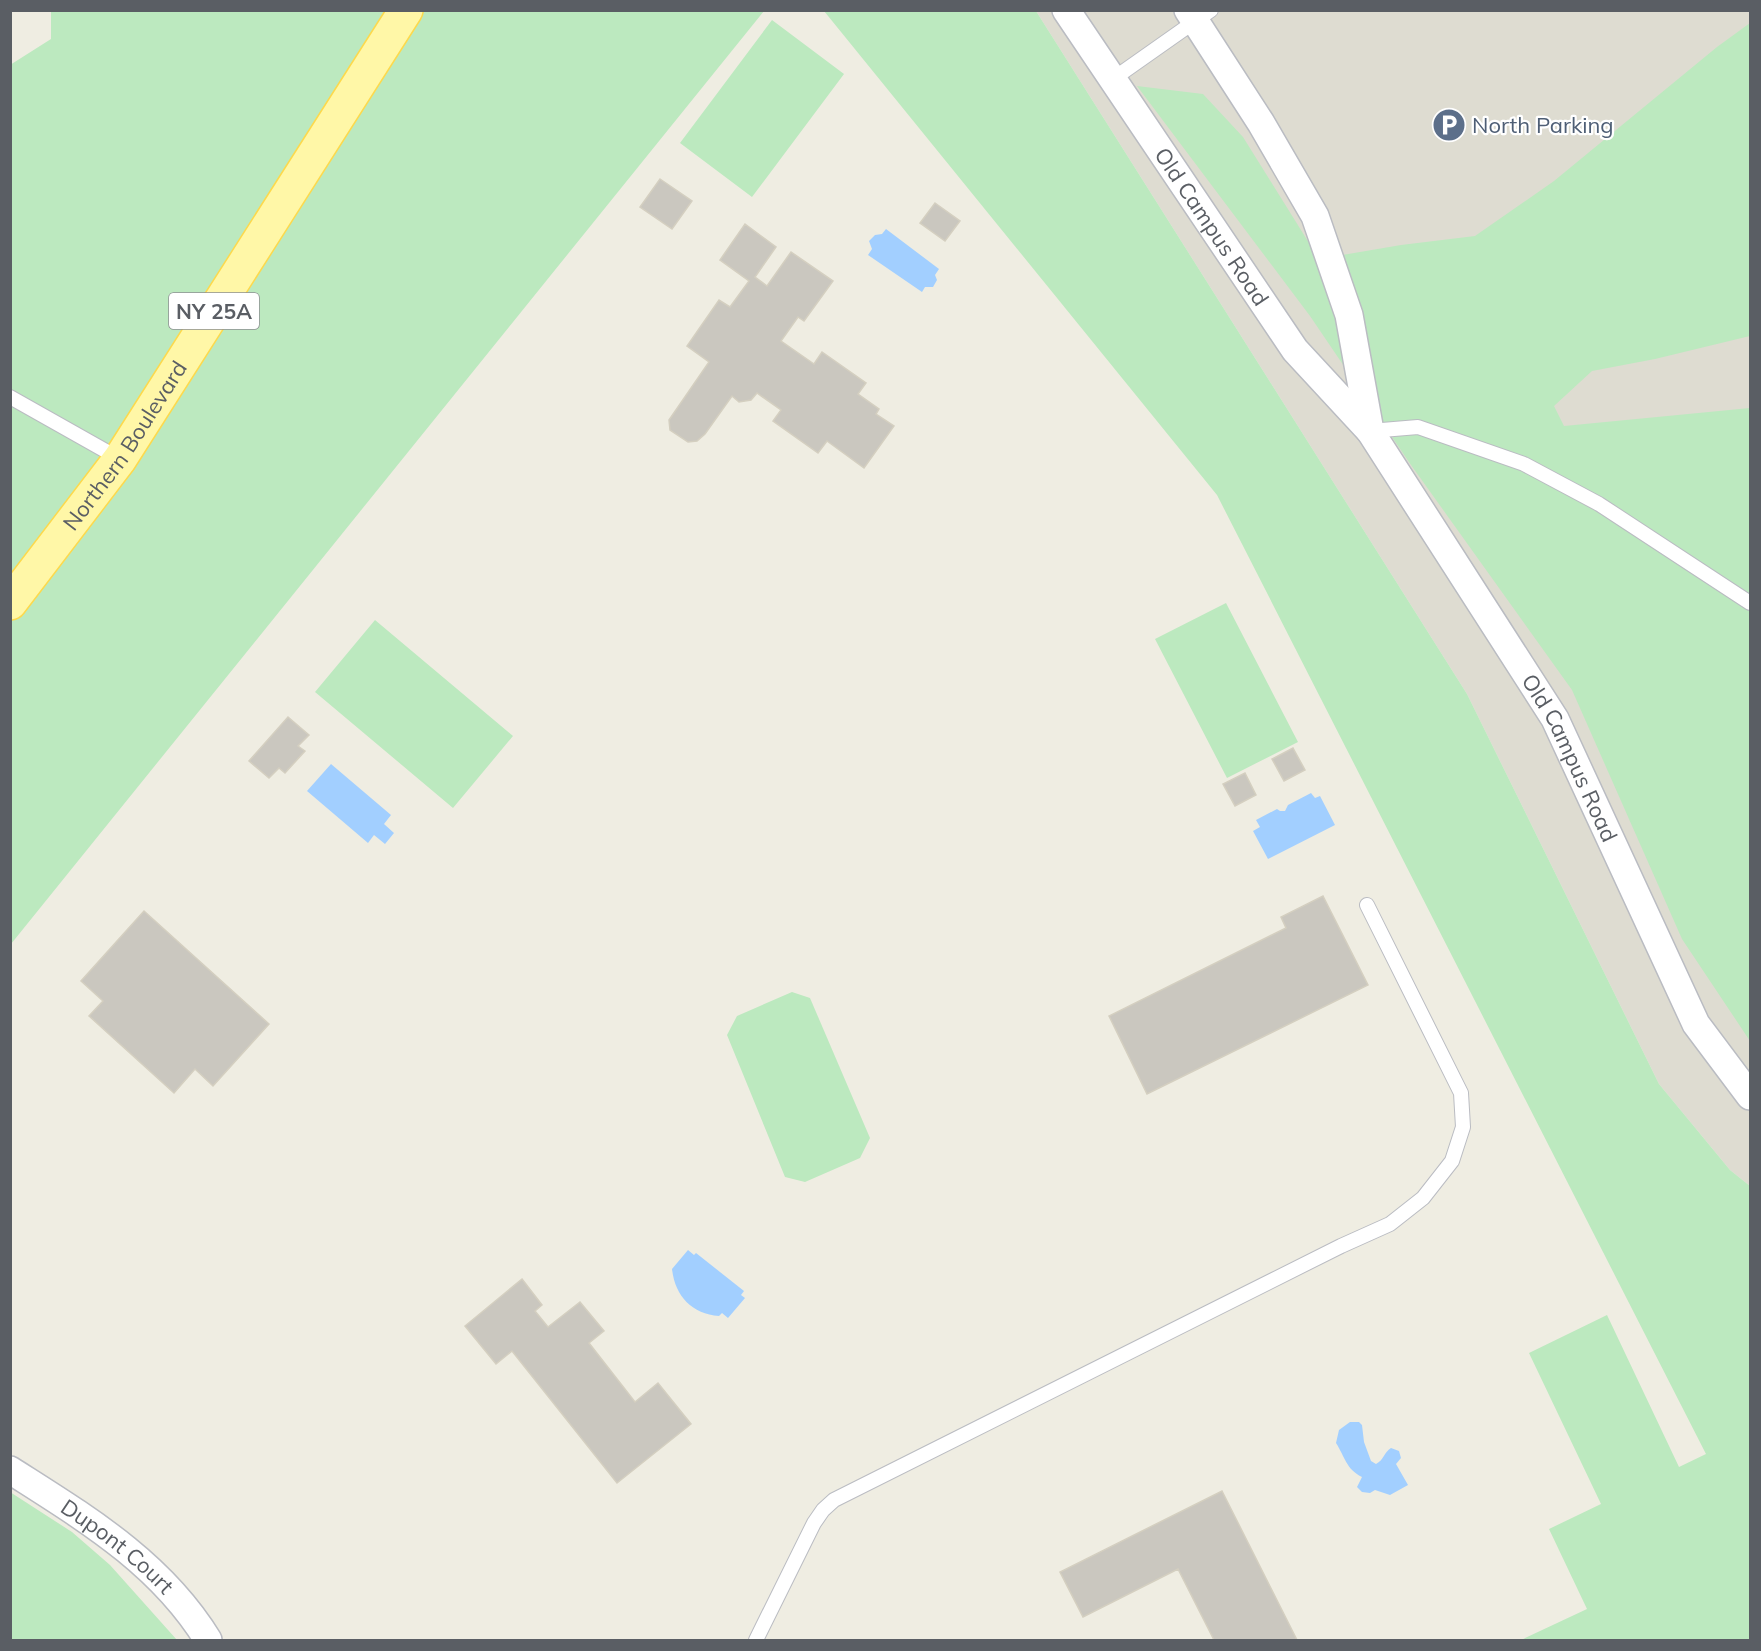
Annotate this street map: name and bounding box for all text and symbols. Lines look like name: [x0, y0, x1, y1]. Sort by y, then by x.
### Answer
parking icon: North Parking: [1431, 107, 1467, 143]
place label: North Parking: [1472, 111, 1614, 139]
street label: Old Campus Road: [1149, 142, 1275, 311]
road number: NY 25A: [169, 293, 259, 329]
street label: Northern Boulevard: [57, 356, 193, 536]
street label: Old Campus Road: [1516, 668, 1624, 846]
street label: Dupont Court: [56, 1493, 180, 1600]

